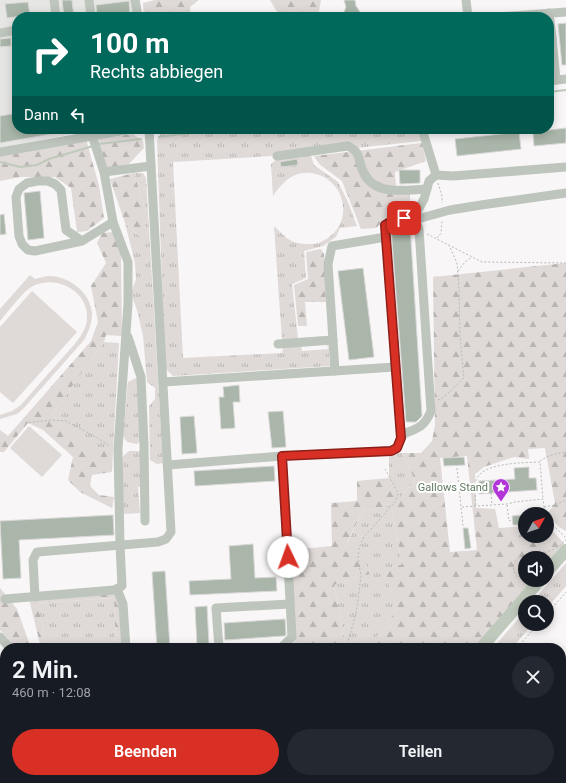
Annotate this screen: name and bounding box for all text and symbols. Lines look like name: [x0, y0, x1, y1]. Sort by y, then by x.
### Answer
text: 100 m: [90, 27, 169, 60]
icon: right: [24, 28, 76, 80]
text: Rechts abbiegen: [90, 61, 223, 82]
icon: left: [67, 104, 89, 126]
text: Dann: [24, 106, 59, 124]
pin: [387, 201, 421, 235]
icon: arrive: [393, 207, 415, 229]
place icon: Gallows Stand: [491, 477, 511, 502]
place label: Gallows Stand: [418, 481, 488, 494]
north arrow: [518, 507, 554, 543]
map controls: [518, 507, 554, 631]
position arrow: [267, 536, 309, 578]
button: sound: [518, 551, 554, 587]
button: search: [518, 595, 554, 631]
text: 2 Min.: [12, 656, 79, 684]
button: close: [512, 656, 554, 698]
text: 460 m · 12:08: [12, 685, 91, 700]
button: Beenden: [12, 729, 279, 775]
button: Teilen: [287, 729, 554, 775]

